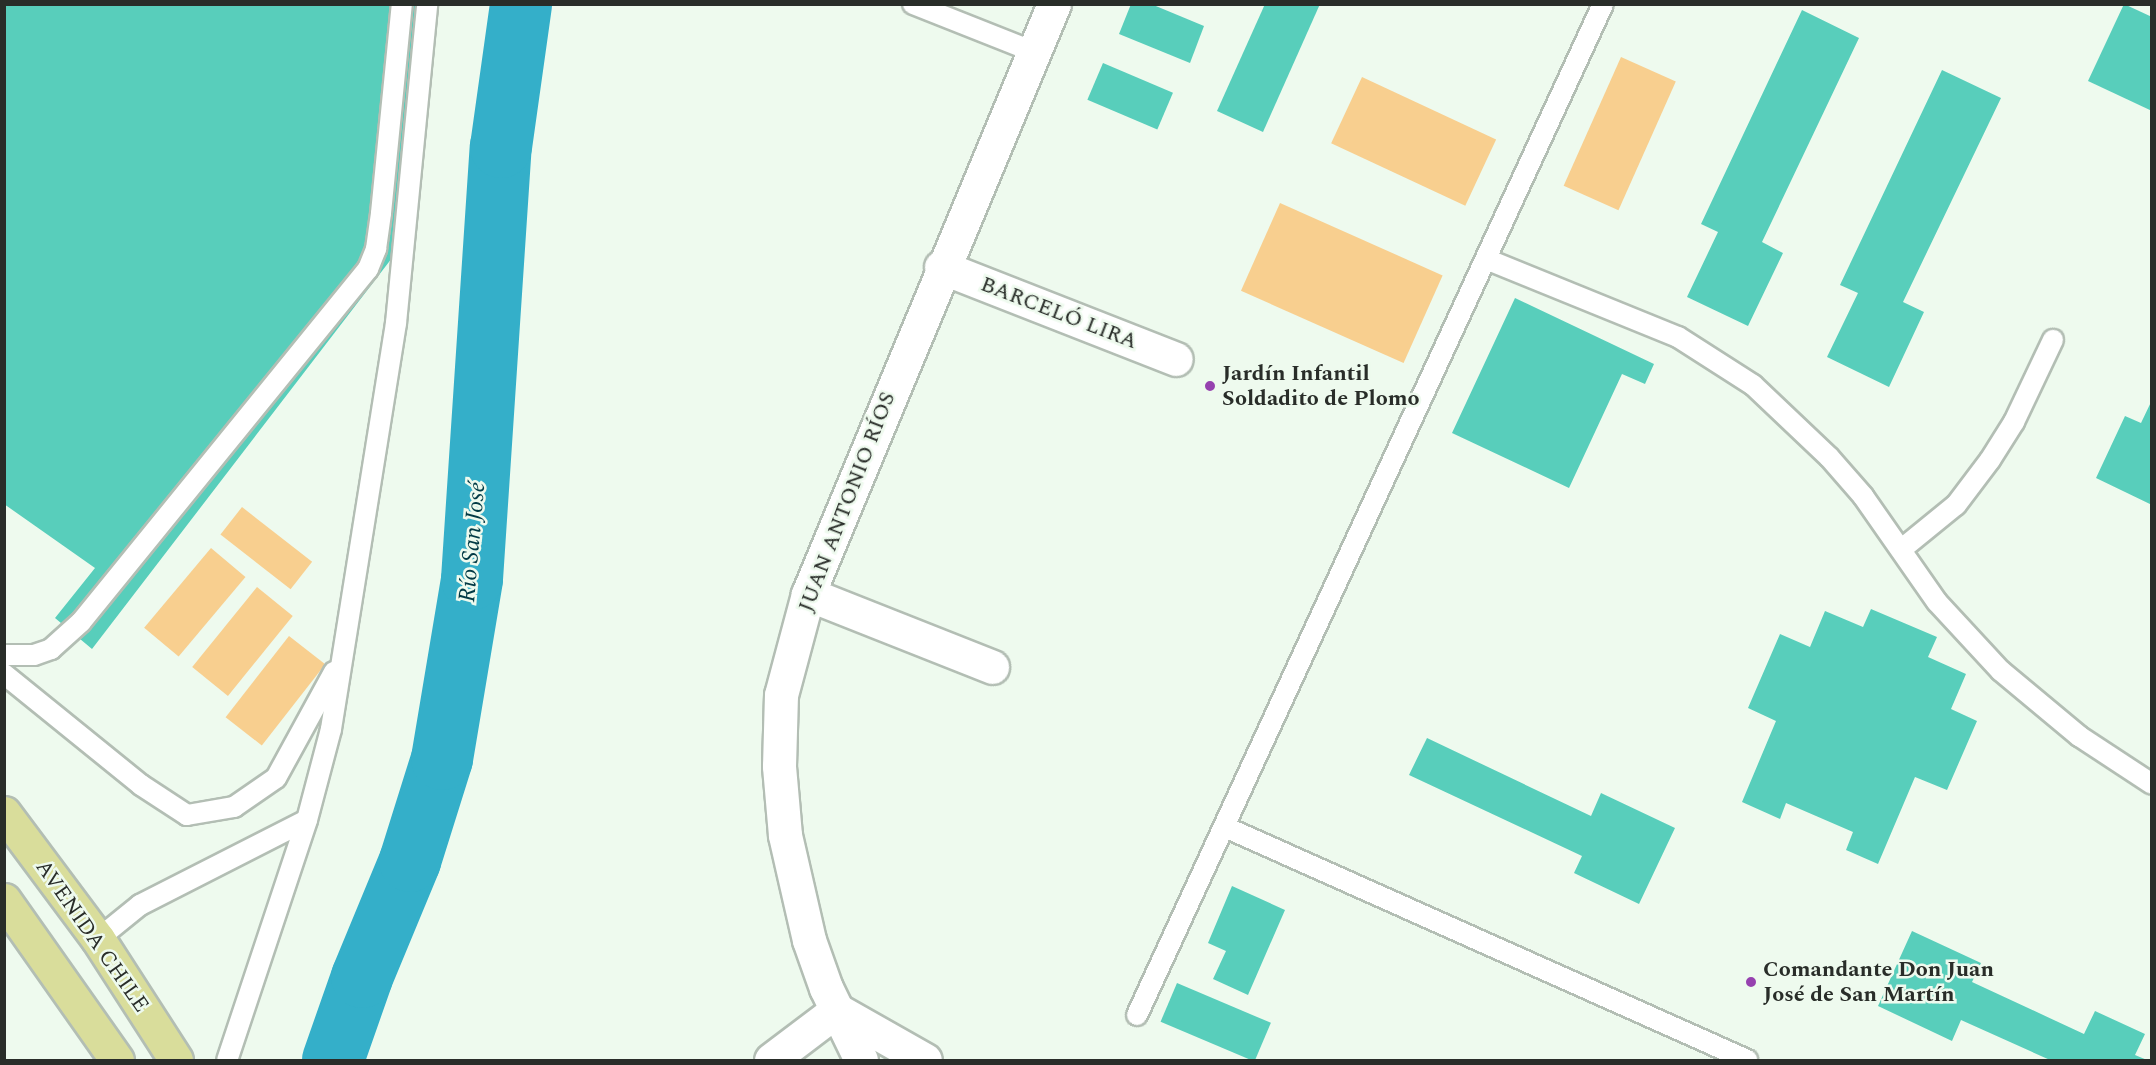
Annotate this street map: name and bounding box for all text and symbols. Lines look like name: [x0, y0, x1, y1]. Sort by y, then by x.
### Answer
street label: BARCELÓ LIRA: [977, 271, 1141, 355]
place label: Jardín Infantil Soldadito de Plomo: [1222, 360, 1420, 412]
marker: Jardín Infantil Soldadito de Plomo: [1203, 379, 1217, 393]
street label: JUAN ANTONIO RÍOS: [793, 388, 901, 616]
water label: Río San José: [453, 481, 493, 603]
street label: AVENIDA CHILE: [30, 855, 154, 1017]
place label: Comandante Don Juan José de San Martín: [1763, 956, 1994, 1008]
marker: Comandante Don Juan José de San Martín: [1744, 975, 1758, 989]

